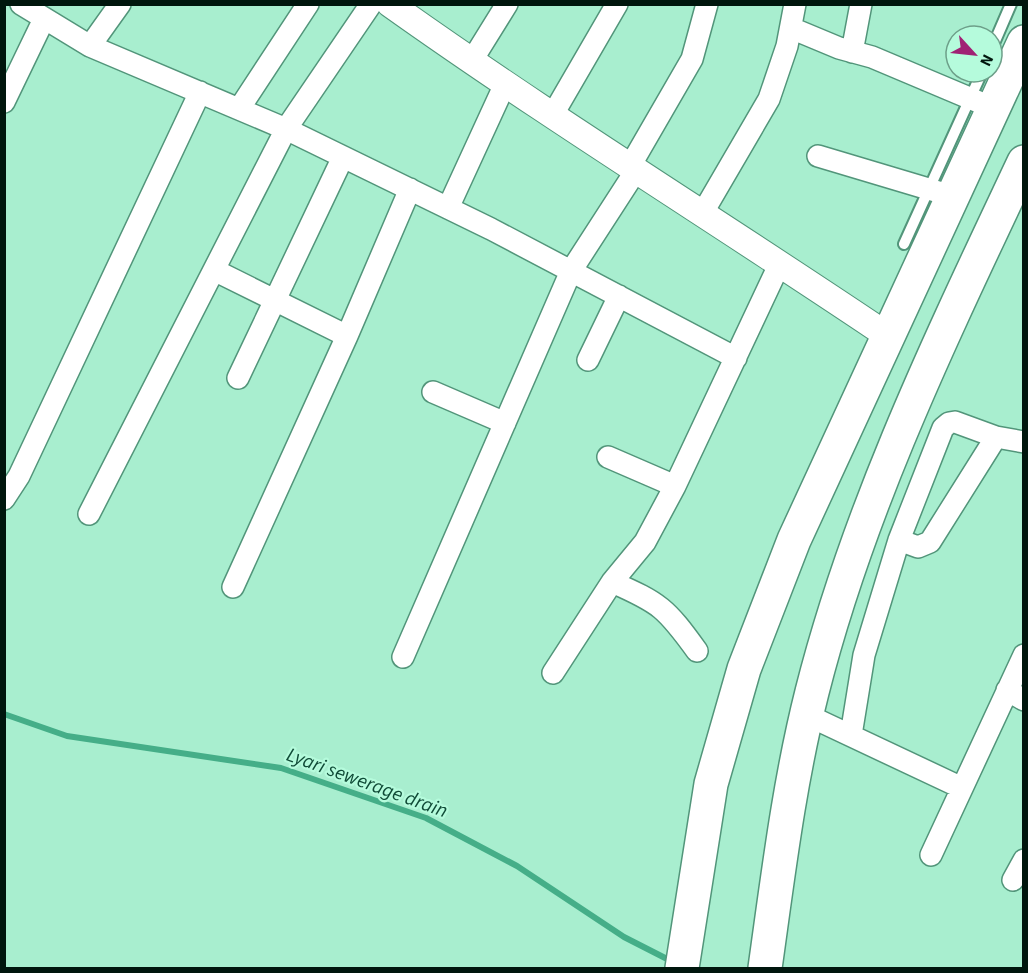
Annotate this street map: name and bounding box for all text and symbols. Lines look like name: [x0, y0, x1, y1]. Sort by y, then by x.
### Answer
north arrow: [944, 24, 1004, 84]
text: N: [974, 51, 999, 70]
water label: Lyari sewerage drain: [283, 741, 451, 825]

